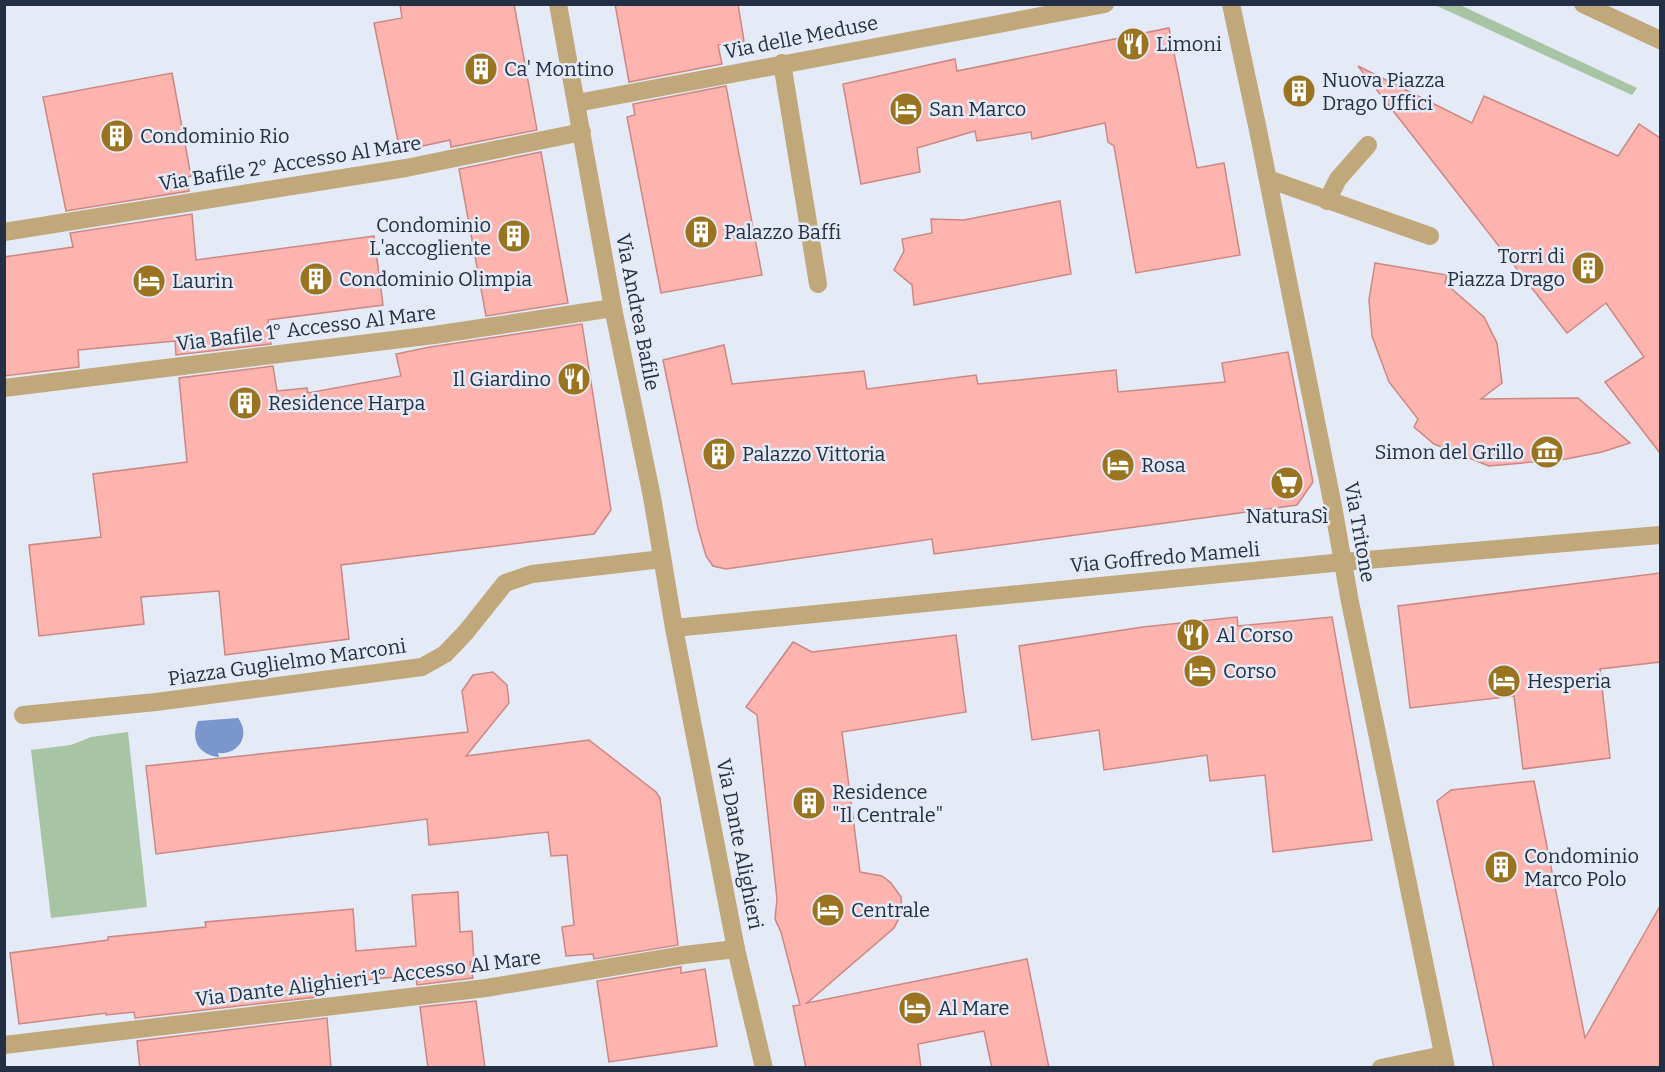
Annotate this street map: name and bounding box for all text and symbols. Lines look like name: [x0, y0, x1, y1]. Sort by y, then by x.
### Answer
street label: Via delle Meduse: [722, 10, 880, 64]
restaurant icon: Limoni: [1115, 26, 1151, 62]
place label: Limoni: [1156, 32, 1222, 56]
building icon: Ca' Montino: [463, 51, 499, 87]
place label: Ca' Montino: [504, 57, 614, 81]
place label: Nuova Piazza Drago Uffici: [1322, 68, 1445, 115]
building icon: Nuova Piazza Drago Uffici: [1281, 73, 1317, 109]
hotel icon: San Marco: [888, 91, 924, 127]
place label: San Marco: [929, 97, 1026, 121]
building icon: Condominio Rio: [99, 118, 135, 154]
place label: Condominio Rio: [140, 124, 289, 148]
street label: Via Bafile 2° Accesso Al Mare: [157, 130, 423, 196]
place label: Condominio L'accogliente: [369, 213, 491, 260]
building icon: Palazzo Baffi: [683, 214, 719, 250]
building icon: Condominio L'accogliente: [496, 218, 532, 254]
place label: Palazzo Baffi: [724, 220, 841, 244]
street label: Via Andrea Bafile: [611, 231, 665, 393]
place label: Torri di Piazza Drago: [1447, 244, 1565, 291]
building icon: Torri di Piazza Drago: [1570, 250, 1606, 286]
building icon: Condominio Olimpia: [298, 261, 334, 297]
hotel icon: Laurin: [131, 263, 167, 299]
place label: Condominio Olimpia: [339, 267, 532, 291]
place label: Laurin: [172, 269, 234, 293]
street label: Via Bafile 1° Accesso Al Mare: [175, 300, 437, 356]
restaurant icon: Il Giardino: [556, 361, 592, 397]
place label: Il Giardino: [452, 367, 551, 391]
building icon: Residence Harpa: [227, 385, 263, 421]
place label: Residence Harpa: [268, 391, 425, 415]
museum icon: Simon del Grillo: [1529, 434, 1565, 470]
building icon: Palazzo Vittoria: [701, 436, 737, 472]
place label: Simon del Grillo: [1375, 440, 1524, 464]
place label: Palazzo Vittoria: [742, 442, 885, 466]
hotel icon: Rosa: [1100, 447, 1136, 483]
place label: Rosa: [1141, 453, 1186, 477]
supermarket icon: NaturaSì: [1269, 465, 1305, 501]
street label: Via Tritone: [1339, 480, 1381, 584]
place label: NaturaSì: [1246, 504, 1328, 528]
street label: Via Goffredo Mameli: [1069, 537, 1261, 577]
restaurant icon: Al Corso: [1175, 617, 1211, 653]
place label: Al Corso: [1216, 623, 1293, 647]
street label: Piazza Guglielmo Marconi: [166, 633, 408, 691]
hotel icon: Corso: [1182, 653, 1218, 689]
place label: Corso: [1223, 659, 1277, 683]
hotel icon: Hesperia: [1486, 663, 1522, 699]
place label: Hesperia: [1527, 669, 1611, 693]
street label: Via Dante Alighieri: [712, 757, 768, 931]
place label: Residence "Il Centrale": [832, 780, 943, 827]
building icon: Residence "Il Centrale": [791, 785, 827, 821]
place label: Condominio Marco Polo: [1524, 844, 1639, 891]
building icon: Condominio Marco Polo: [1483, 849, 1519, 885]
hotel icon: Centrale: [810, 892, 846, 928]
place label: Centrale: [851, 898, 930, 922]
street label: Via Dante Alighieri 1° Accesso Al Mare: [194, 945, 542, 1011]
hotel icon: Al Mare: [897, 990, 933, 1026]
place label: Al Mare: [938, 996, 1009, 1020]

